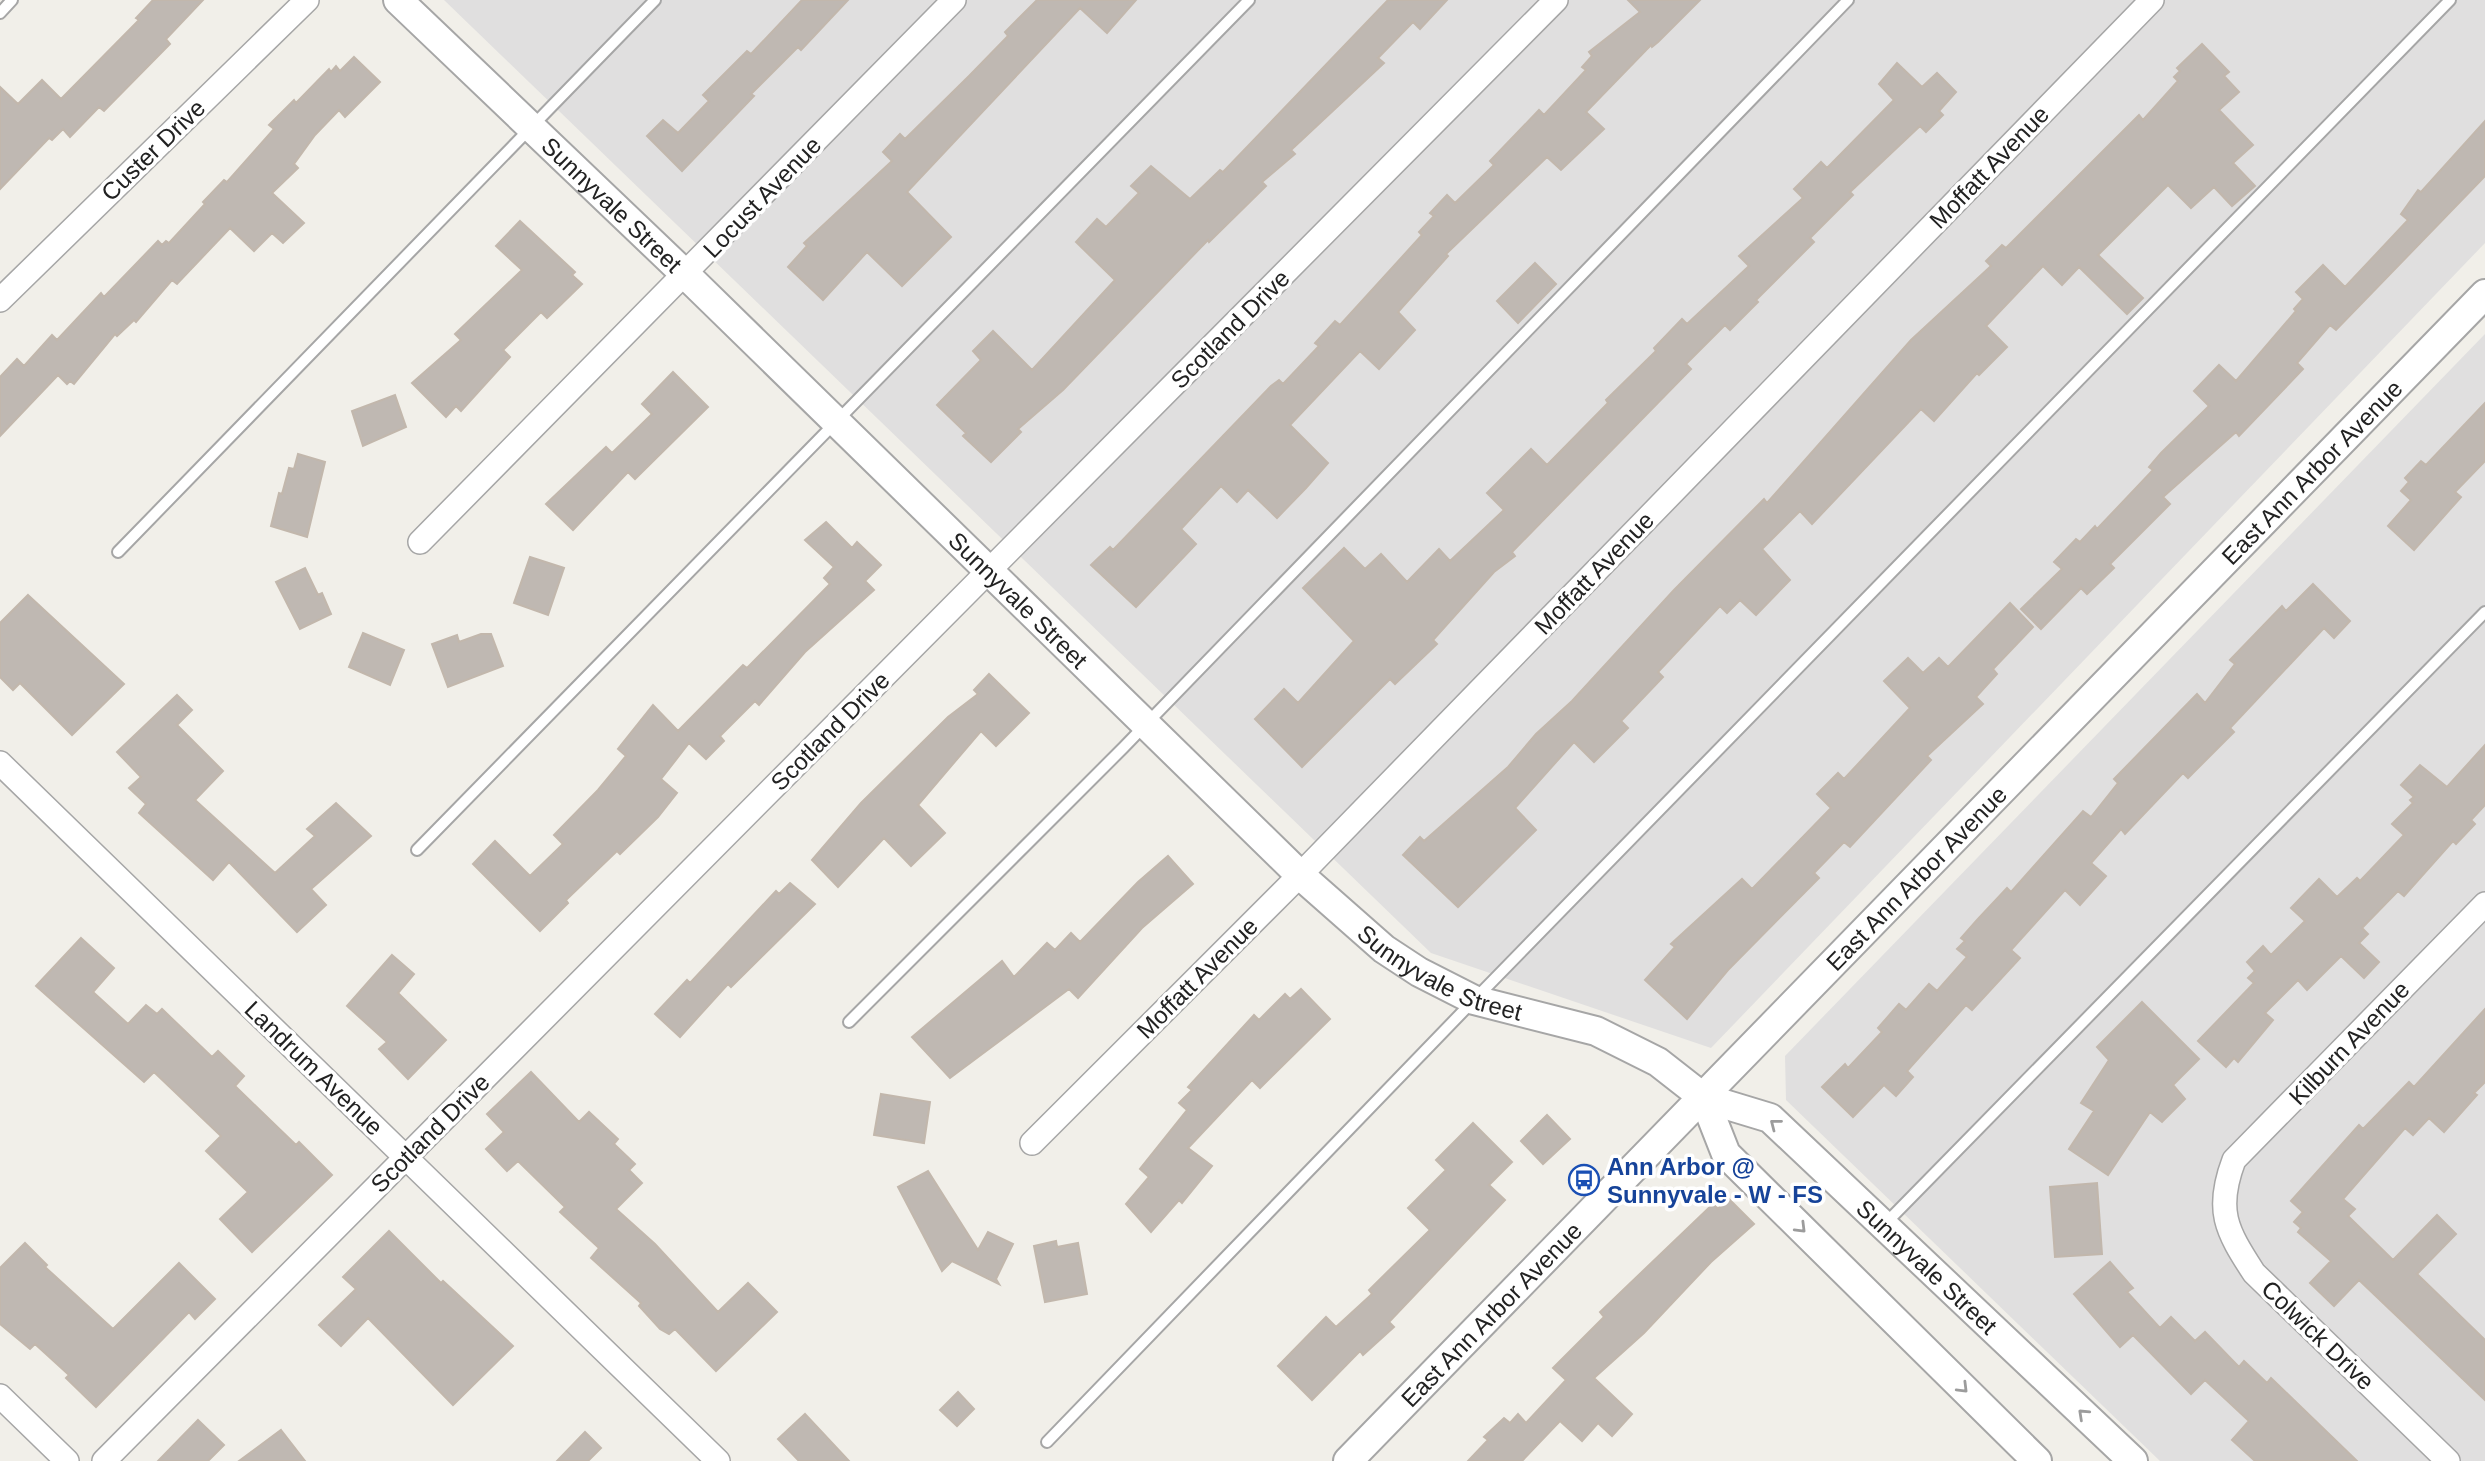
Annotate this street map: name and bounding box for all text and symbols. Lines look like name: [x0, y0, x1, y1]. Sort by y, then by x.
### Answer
street label: Custer Drive: [96, 94, 210, 206]
street label: Moffatt Avenue: [1924, 100, 2054, 234]
street label: Sunnyvale Street: [537, 131, 688, 278]
street label: Locust Avenue: [698, 131, 826, 263]
street label: Scotland Drive: [1165, 264, 1295, 394]
street label: East Ann Arbor Avenue: [2216, 374, 2407, 570]
street label: Moffatt Avenue: [1529, 506, 1659, 640]
street label: Sunnyvale Street: [944, 526, 1094, 674]
street label: Scotland Drive: [765, 666, 895, 796]
street label: East Ann Arbor Avenue: [1820, 780, 2012, 976]
street label: Moffatt Avenue: [1131, 912, 1263, 1044]
street label: Sunnyvale Street: [1352, 919, 1525, 1025]
street label: Kilburn Avenue: [2283, 976, 2415, 1110]
street label: Landrum Avenue: [240, 995, 388, 1141]
street label: Scotland Drive: [365, 1068, 495, 1198]
one-way arrow: [1770, 1120, 1782, 1133]
place label: Ann Arbor @ Sunnyvale - W - FS: [1607, 1153, 1823, 1208]
bus stop icon: Ann Arbor @ Sunnyvale - W - FS: [1567, 1163, 1601, 1197]
street label: Sunnyvale Street: [1851, 1194, 2003, 1339]
street label: East Ann Arbor Avenue: [1395, 1216, 1587, 1412]
one-way arrow: [1793, 1220, 1806, 1233]
street label: Colwick Drive: [2256, 1275, 2380, 1395]
one-way arrow: [1955, 1380, 1967, 1392]
one-way arrow: [2078, 1410, 2091, 1423]

